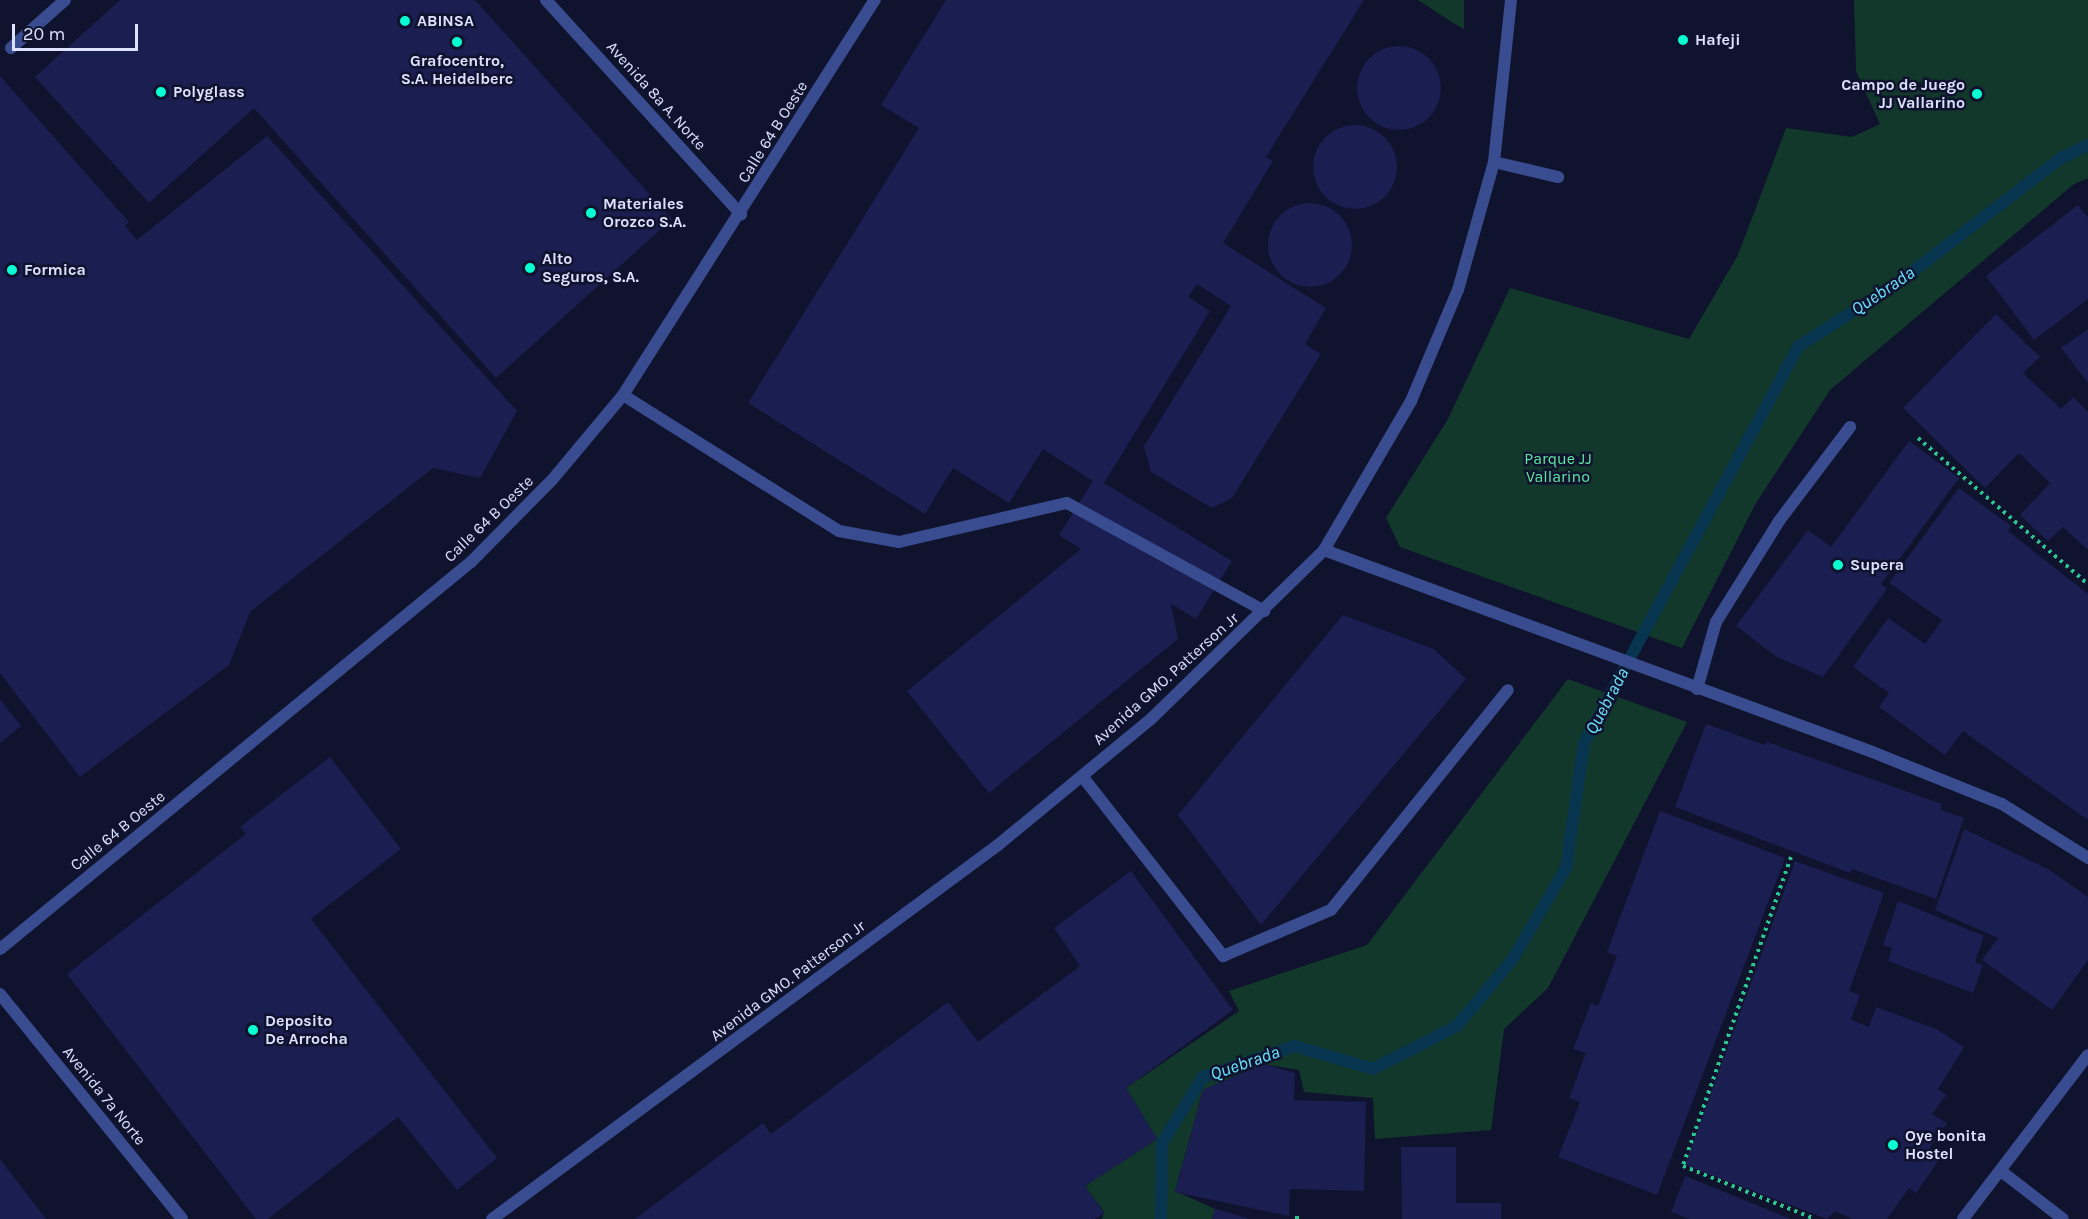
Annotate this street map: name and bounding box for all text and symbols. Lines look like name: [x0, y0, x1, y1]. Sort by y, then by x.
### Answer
place label: ABINSA: [417, 11, 474, 31]
scale bar: [15, 12, 141, 50]
marker: ABINSA: [398, 14, 412, 28]
text: 20 m: [23, 23, 65, 45]
place label: Hafeji: [1695, 30, 1741, 50]
marker: Hafeji: [1676, 33, 1690, 47]
marker: Grafocentro, S.A. Heidelberc: [450, 35, 464, 49]
street label: Avenida 8a A. Norte: [602, 38, 710, 154]
place label: Grafocentro, S.A. Heidelberc: [401, 51, 513, 89]
place label: Campo de Juego JJ Vallarino: [1841, 75, 1965, 113]
street label: Calle 64 B Oeste: [734, 78, 812, 186]
place label: Polyglass: [173, 82, 245, 102]
marker: Polyglass: [154, 85, 168, 99]
marker: Campo de Juego JJ Vallarino: [1970, 87, 1984, 101]
place label: Materiales Orozco S.A.: [603, 194, 686, 232]
marker: Materiales Orozco S.A.: [584, 206, 598, 220]
place label: Alto Seguros, S.A.: [542, 249, 639, 287]
place label: Formica: [24, 260, 86, 280]
marker: Alto Seguros, S.A.: [523, 261, 537, 275]
water label: Quebrada: [1847, 262, 1919, 320]
marker: Formica: [5, 263, 19, 277]
park label: Parque JJ Vallarino: [1524, 449, 1592, 487]
street label: Calle 64 B Oeste: [440, 472, 538, 566]
place label: Supera: [1850, 555, 1904, 575]
marker: Supera: [1831, 558, 1845, 572]
street label: Avenida GMO. Patterson Jr: [1089, 609, 1243, 749]
water label: Quebrada: [1581, 664, 1633, 738]
street label: Calle 64 B Oeste: [67, 787, 169, 875]
street label: Avenida GMO. Patterson Jr: [707, 916, 869, 1046]
place label: Deposito De Arrocha: [265, 1011, 348, 1049]
marker: Deposito De Arrocha: [246, 1023, 260, 1037]
water label: Quebrada: [1207, 1041, 1283, 1085]
street label: Avenida 7a Norte: [58, 1043, 150, 1149]
place label: Oye bonita Hostel: [1905, 1126, 1986, 1164]
marker: Oye bonita Hostel: [1886, 1138, 1900, 1152]

